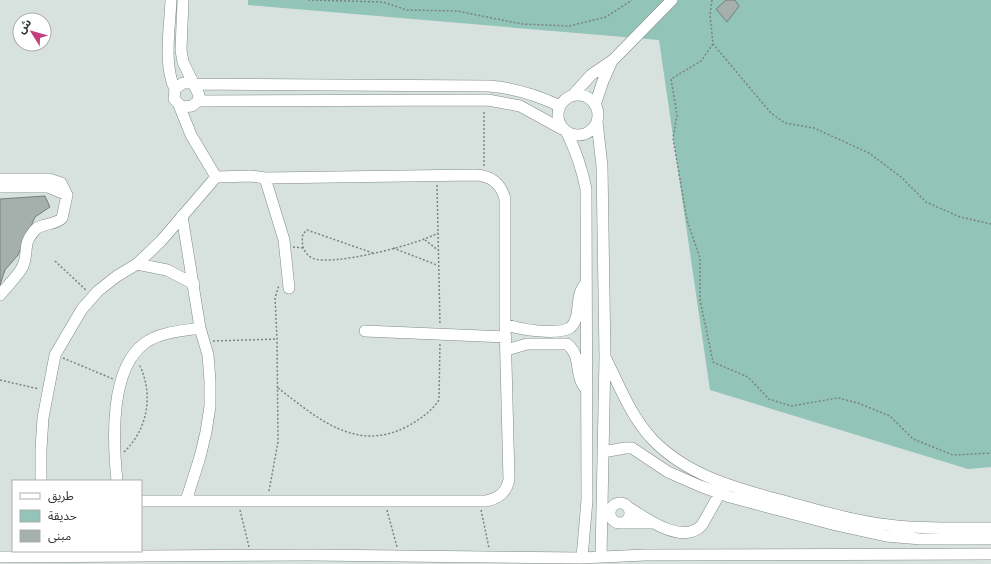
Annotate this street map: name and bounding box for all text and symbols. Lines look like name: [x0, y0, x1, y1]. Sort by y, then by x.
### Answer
north arrow: [12, 12, 52, 52]
text: ش: [14, 16, 34, 36]
legend: [12, 480, 142, 552]
text: طريق: [48, 488, 74, 504]
text: حديقة: [48, 508, 77, 523]
text: مبنى: [48, 528, 71, 543]

